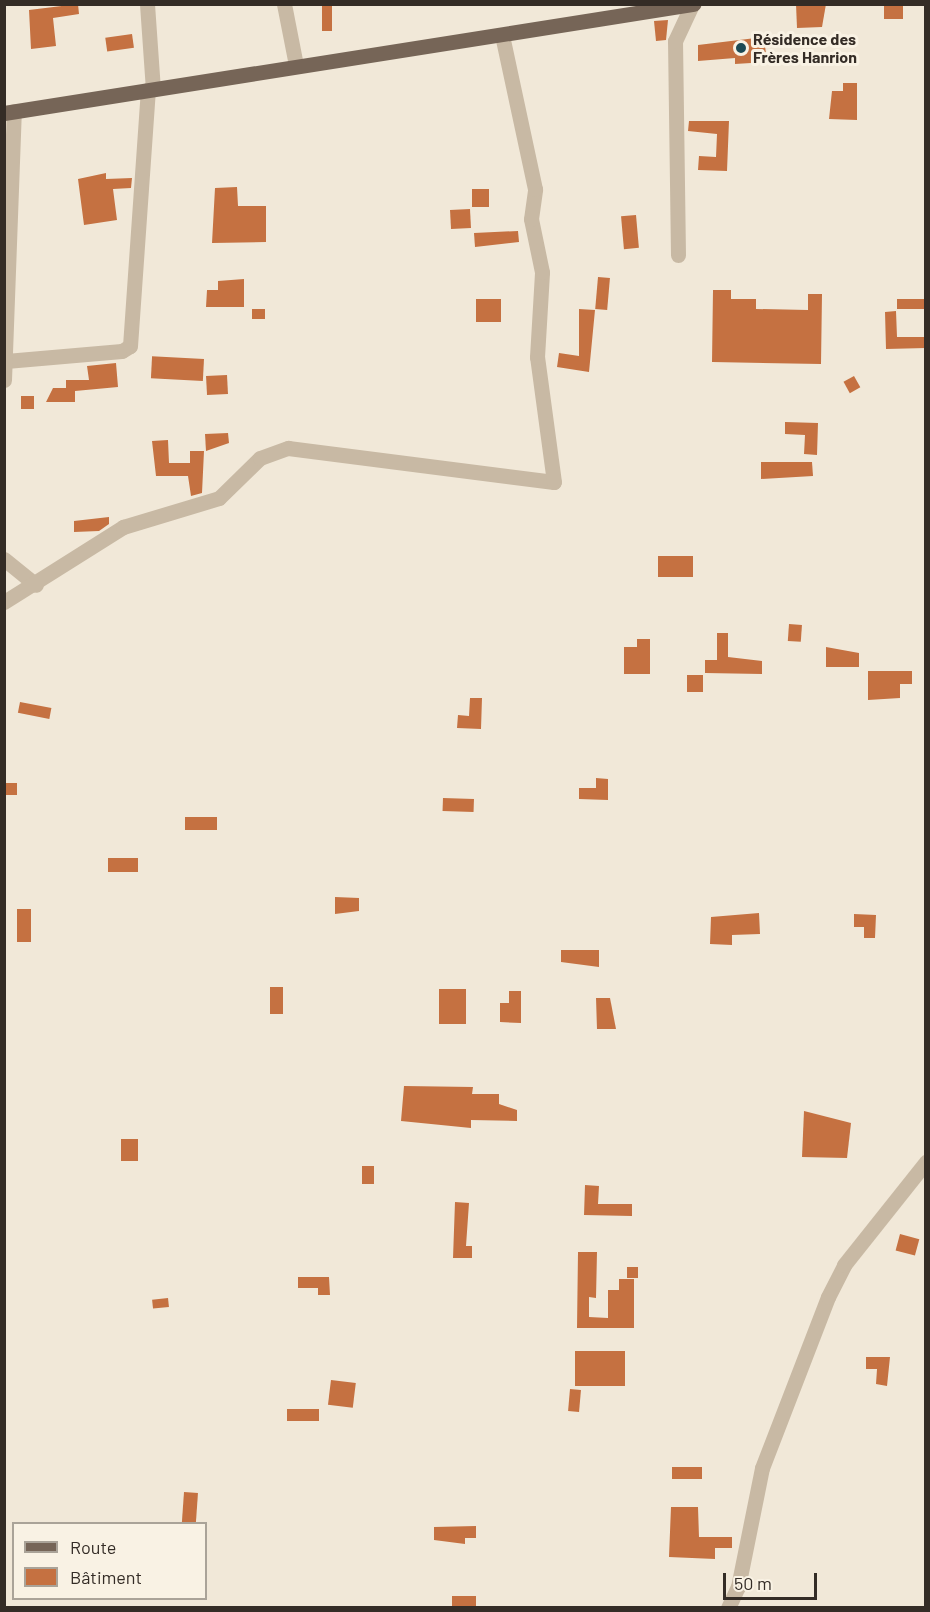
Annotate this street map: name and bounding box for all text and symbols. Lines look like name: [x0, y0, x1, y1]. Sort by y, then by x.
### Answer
place label: Résidence des Frères Hanrion: [753, 29, 857, 67]
marker: Résidence des Frères Hanrion: [734, 41, 748, 55]
legend: [12, 1522, 207, 1600]
text: Route: [70, 1536, 116, 1558]
scale bar: [726, 1561, 820, 1599]
text: Bâtiment: [70, 1566, 142, 1588]
text: 50 m: [734, 1572, 772, 1594]

